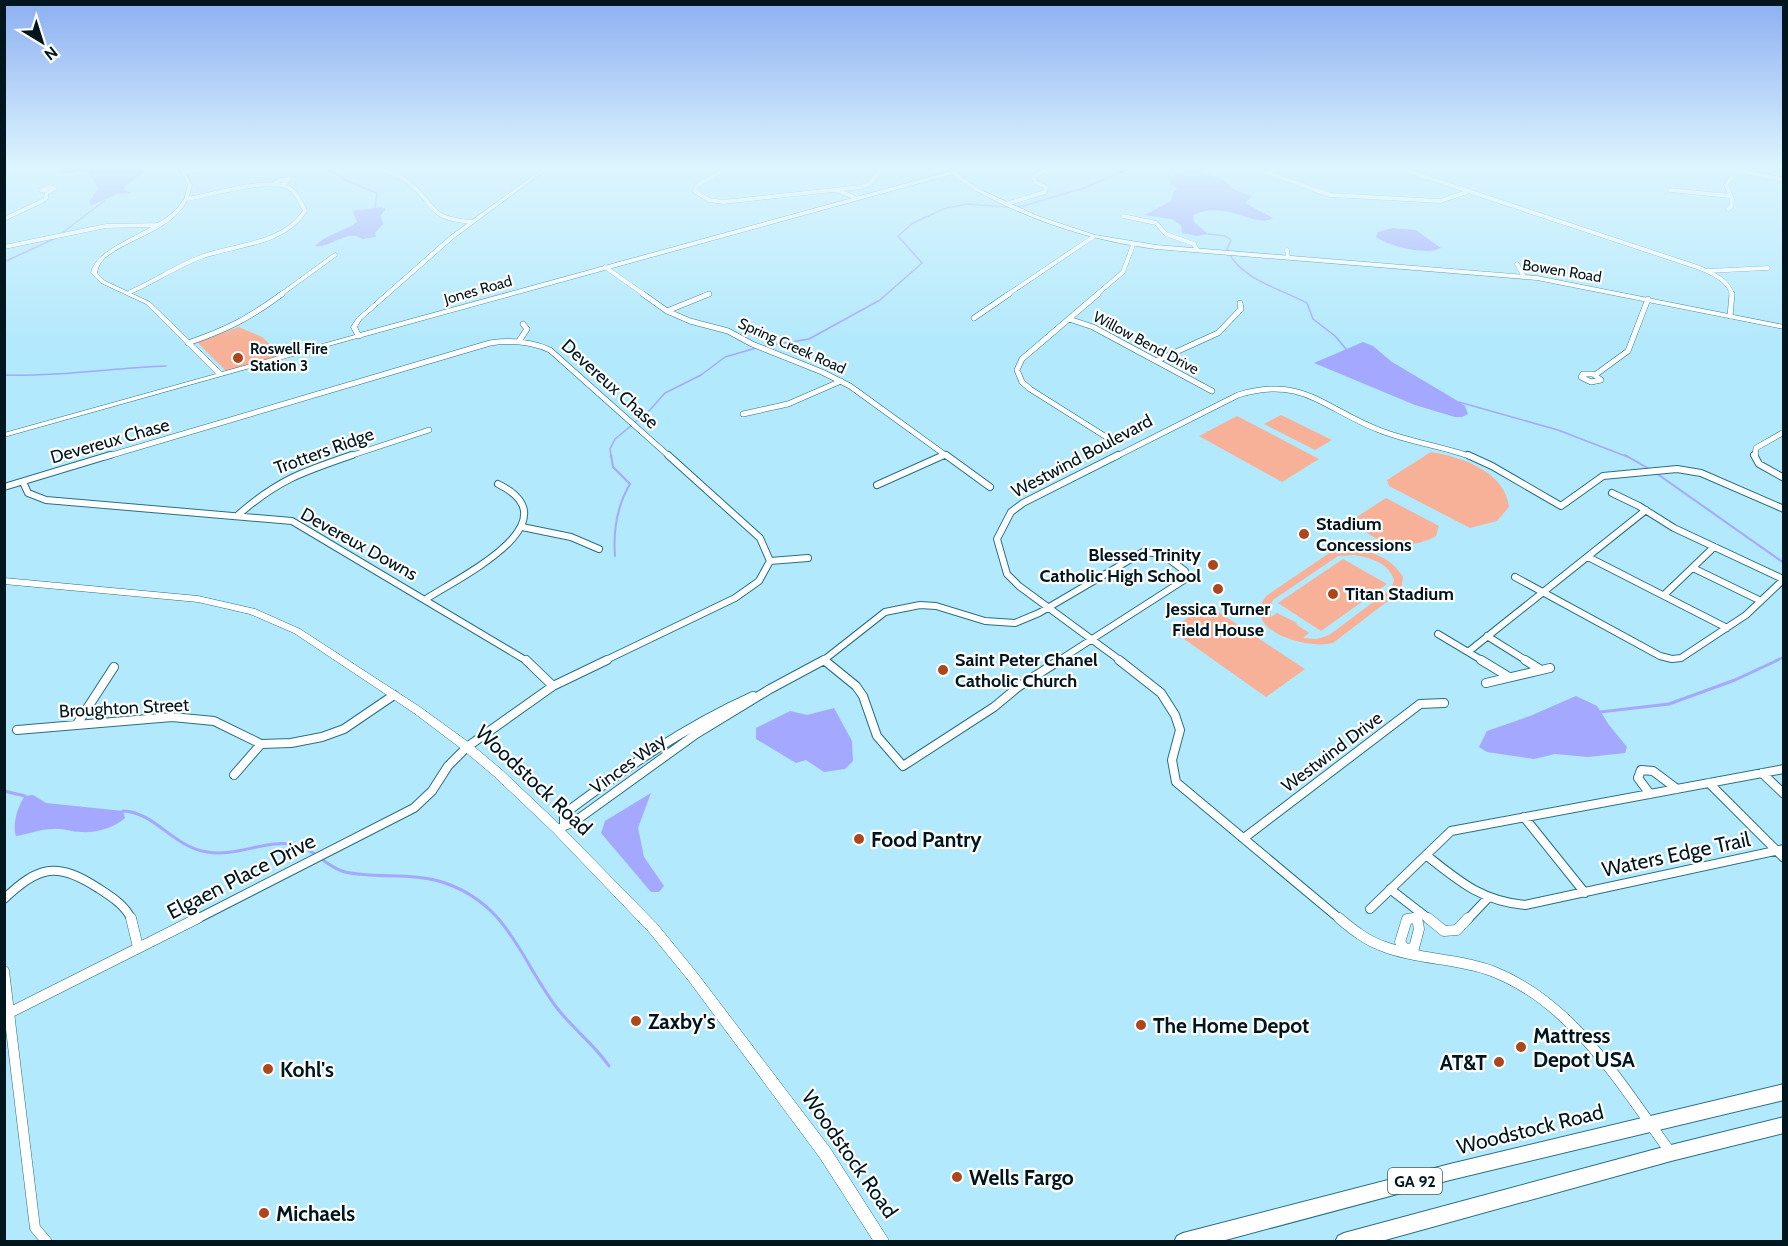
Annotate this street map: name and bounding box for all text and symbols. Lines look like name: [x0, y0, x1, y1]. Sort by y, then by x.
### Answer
north arrow: [12, 12, 72, 72]
text: N: [41, 42, 61, 64]
street label: Bowen Road: [1521, 256, 1603, 286]
street label: Jones Road: [441, 272, 514, 309]
street label: Willow Bend Drive: [1090, 308, 1202, 379]
street label: Spring Creek Road: [735, 314, 849, 378]
street label: Devereux Chase: [557, 335, 663, 433]
place label: Roswell Fire Station 3: [250, 340, 328, 375]
marker: Roswell Fire Station 3: [231, 351, 245, 365]
street label: Westwind Boulevard: [1008, 410, 1156, 502]
street label: Devereux Chase: [48, 413, 172, 469]
street label: Trotters Ridge: [271, 423, 377, 479]
street label: Devereux Downs: [297, 503, 421, 585]
place label: Stadium Concessions: [1316, 513, 1412, 556]
marker: Stadium Concessions: [1297, 527, 1311, 541]
place label: Blessed Trinity Catholic High School: [1039, 544, 1201, 587]
marker: Blessed Trinity Catholic High School: [1206, 558, 1220, 572]
marker: Jessica Turner Field House: [1211, 582, 1225, 596]
place label: Titan Stadium: [1345, 583, 1454, 605]
marker: Titan Stadium: [1326, 587, 1340, 601]
place label: Jessica Turner Field House: [1165, 598, 1270, 641]
place label: Saint Peter Chanel Catholic Church: [955, 649, 1098, 692]
marker: Saint Peter Chanel Catholic Church: [936, 663, 950, 677]
street label: Broughton Street: [58, 694, 190, 722]
street label: Westwind Drive: [1277, 707, 1387, 797]
street label: Woodstock Road: [471, 720, 597, 840]
street label: Vinces Way: [586, 729, 670, 799]
street label: Waters Edge Trail: [1600, 826, 1752, 882]
place label: Food Pantry: [871, 827, 982, 852]
street label: Elgaen Place Drive: [163, 828, 320, 924]
marker: Food Pantry: [852, 832, 866, 846]
place label: Zaxby's: [648, 1009, 716, 1034]
place label: The Home Depot: [1153, 1013, 1309, 1038]
marker: Zaxby's: [629, 1014, 643, 1028]
marker: The Home Depot: [1134, 1018, 1148, 1032]
place label: Mattress Depot USA: [1533, 1023, 1636, 1072]
marker: Mattress Depot USA: [1514, 1040, 1528, 1054]
place label: AT&T: [1440, 1050, 1487, 1075]
marker: AT&T: [1492, 1055, 1506, 1069]
place label: Kohl's: [280, 1057, 334, 1082]
marker: Kohl's: [261, 1062, 275, 1076]
street label: Woodstock Road: [797, 1085, 903, 1223]
street label: Woodstock Road: [1454, 1099, 1606, 1159]
place label: Wells Fargo: [969, 1165, 1074, 1190]
road number: GA 92: [1388, 1168, 1442, 1194]
marker: Wells Fargo: [950, 1170, 964, 1184]
place label: Michaels: [276, 1201, 355, 1226]
marker: Michaels: [257, 1206, 271, 1220]

